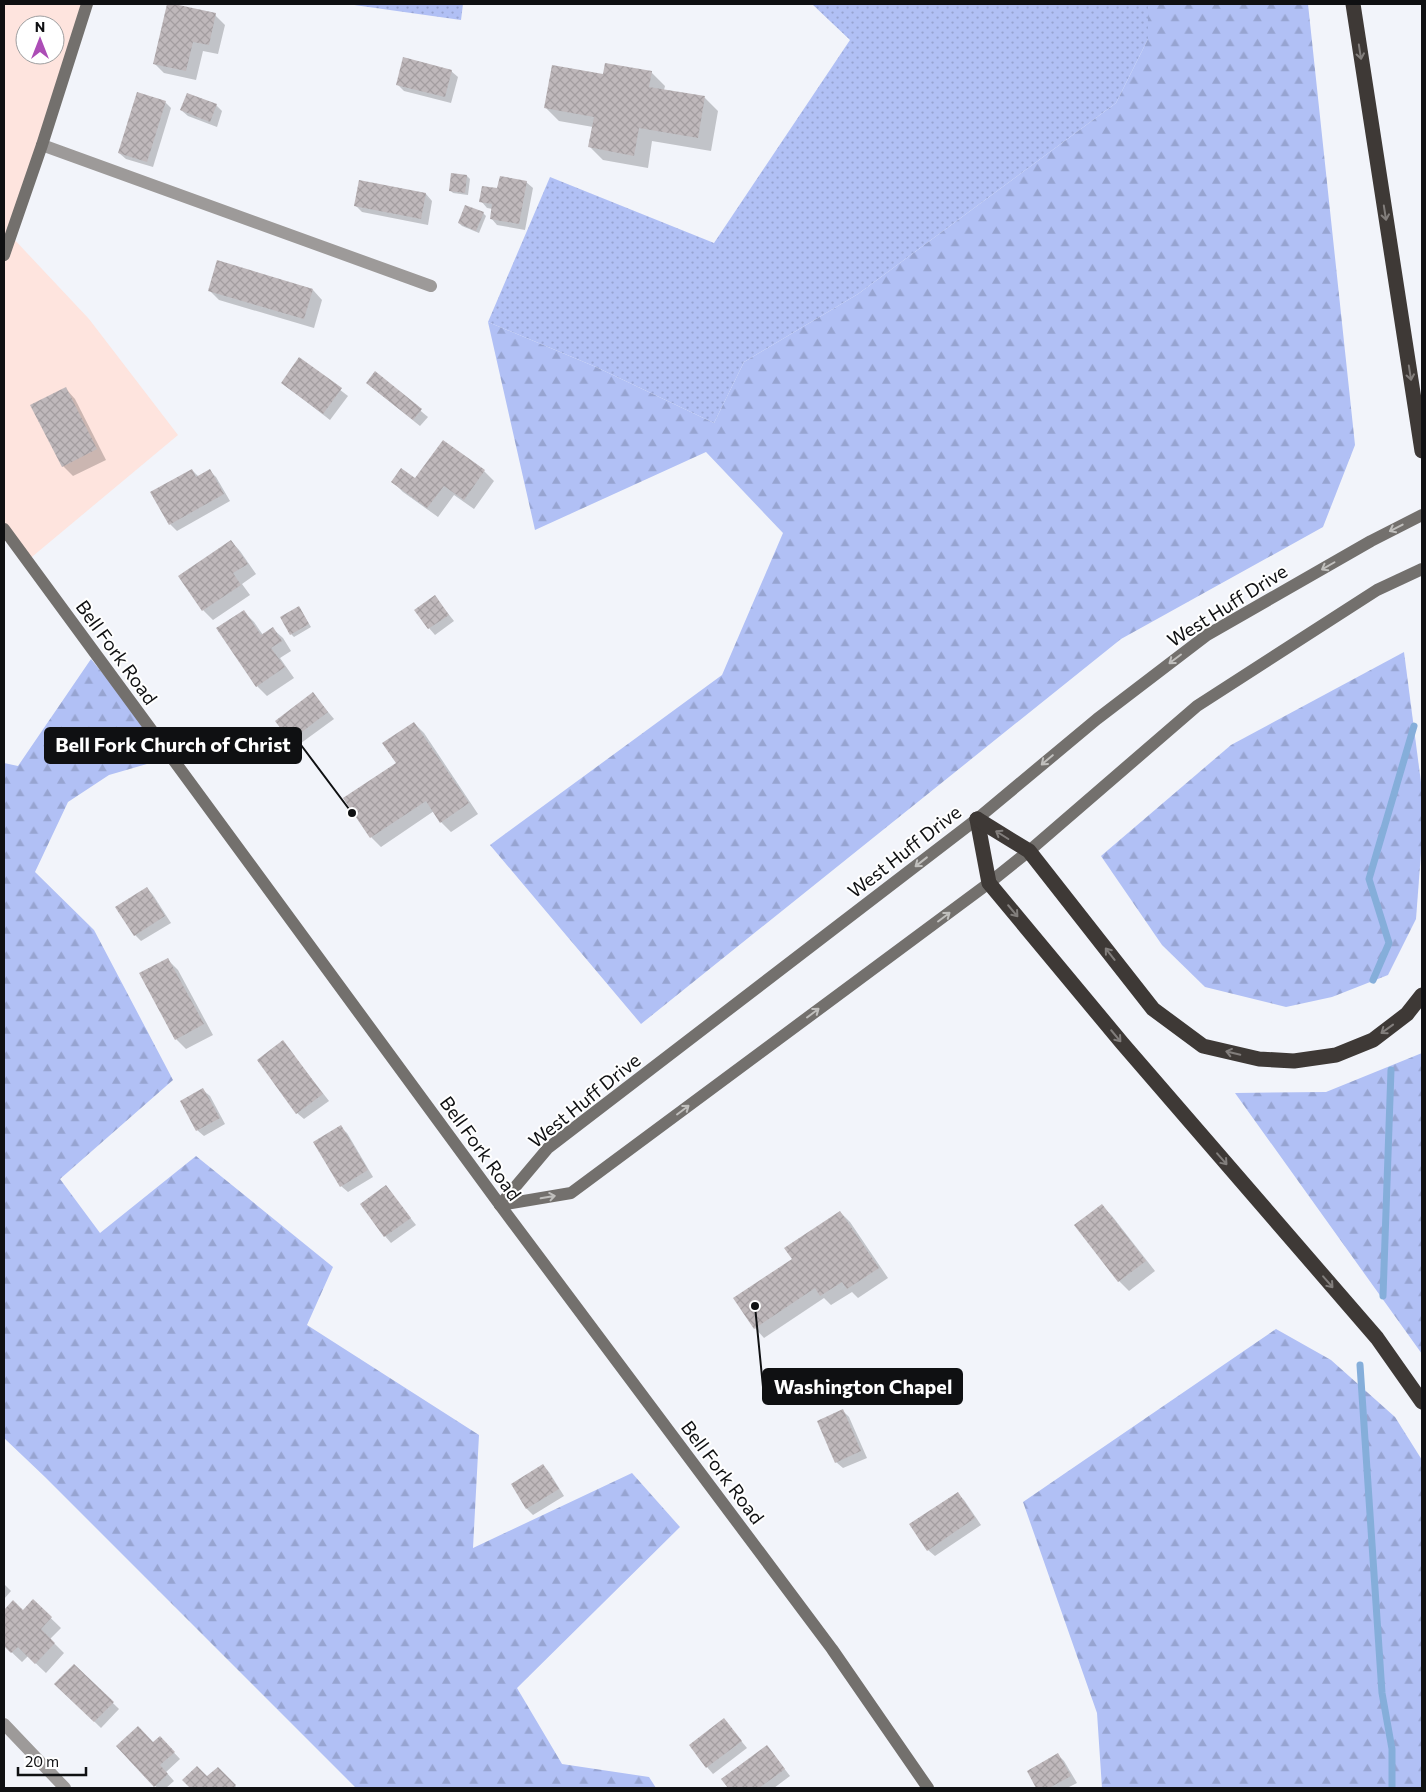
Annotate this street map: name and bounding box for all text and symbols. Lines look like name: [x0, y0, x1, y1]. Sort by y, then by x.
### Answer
north arrow: [15, 15, 65, 65]
text: N: [35, 18, 45, 35]
one-way arrow: [1356, 44, 1366, 60]
one-way arrow: [1381, 204, 1391, 220]
one-way arrow: [1406, 365, 1416, 381]
one-way arrow: [1389, 523, 1404, 533]
street label: West Huff Drive: [1163, 559, 1291, 651]
one-way arrow: [1322, 561, 1336, 571]
street label: Bell Fork Road: [71, 595, 163, 709]
one-way arrow: [1168, 654, 1182, 664]
callout: Bell Fork Church of Christ: [45, 728, 301, 763]
text: Bell Fork Church of Christ: [55, 732, 291, 756]
one-way arrow: [1041, 754, 1054, 765]
street label: West Huff Drive: [843, 800, 965, 902]
one-way arrow: [996, 829, 1010, 839]
one-way arrow: [915, 856, 928, 867]
one-way arrow: [1007, 904, 1018, 917]
one-way arrow: [937, 911, 950, 922]
one-way arrow: [1104, 948, 1115, 961]
one-way arrow: [806, 1008, 819, 1019]
one-way arrow: [1380, 1024, 1394, 1034]
one-way arrow: [1111, 1029, 1122, 1042]
street label: West Huff Drive: [523, 1048, 645, 1152]
one-way arrow: [1225, 1048, 1241, 1057]
street label: Bell Fork Road: [435, 1091, 527, 1205]
one-way arrow: [676, 1105, 690, 1115]
one-way arrow: [1216, 1152, 1227, 1165]
one-way arrow: [540, 1192, 556, 1202]
one-way arrow: [1322, 1275, 1333, 1288]
callout: Washington Chapel: [763, 1369, 962, 1404]
text: Washington Chapel: [774, 1374, 952, 1398]
street label: Bell Fork Road: [677, 1416, 769, 1528]
scale bar: [18, 1744, 85, 1776]
text: 20 m: [25, 1752, 59, 1770]

